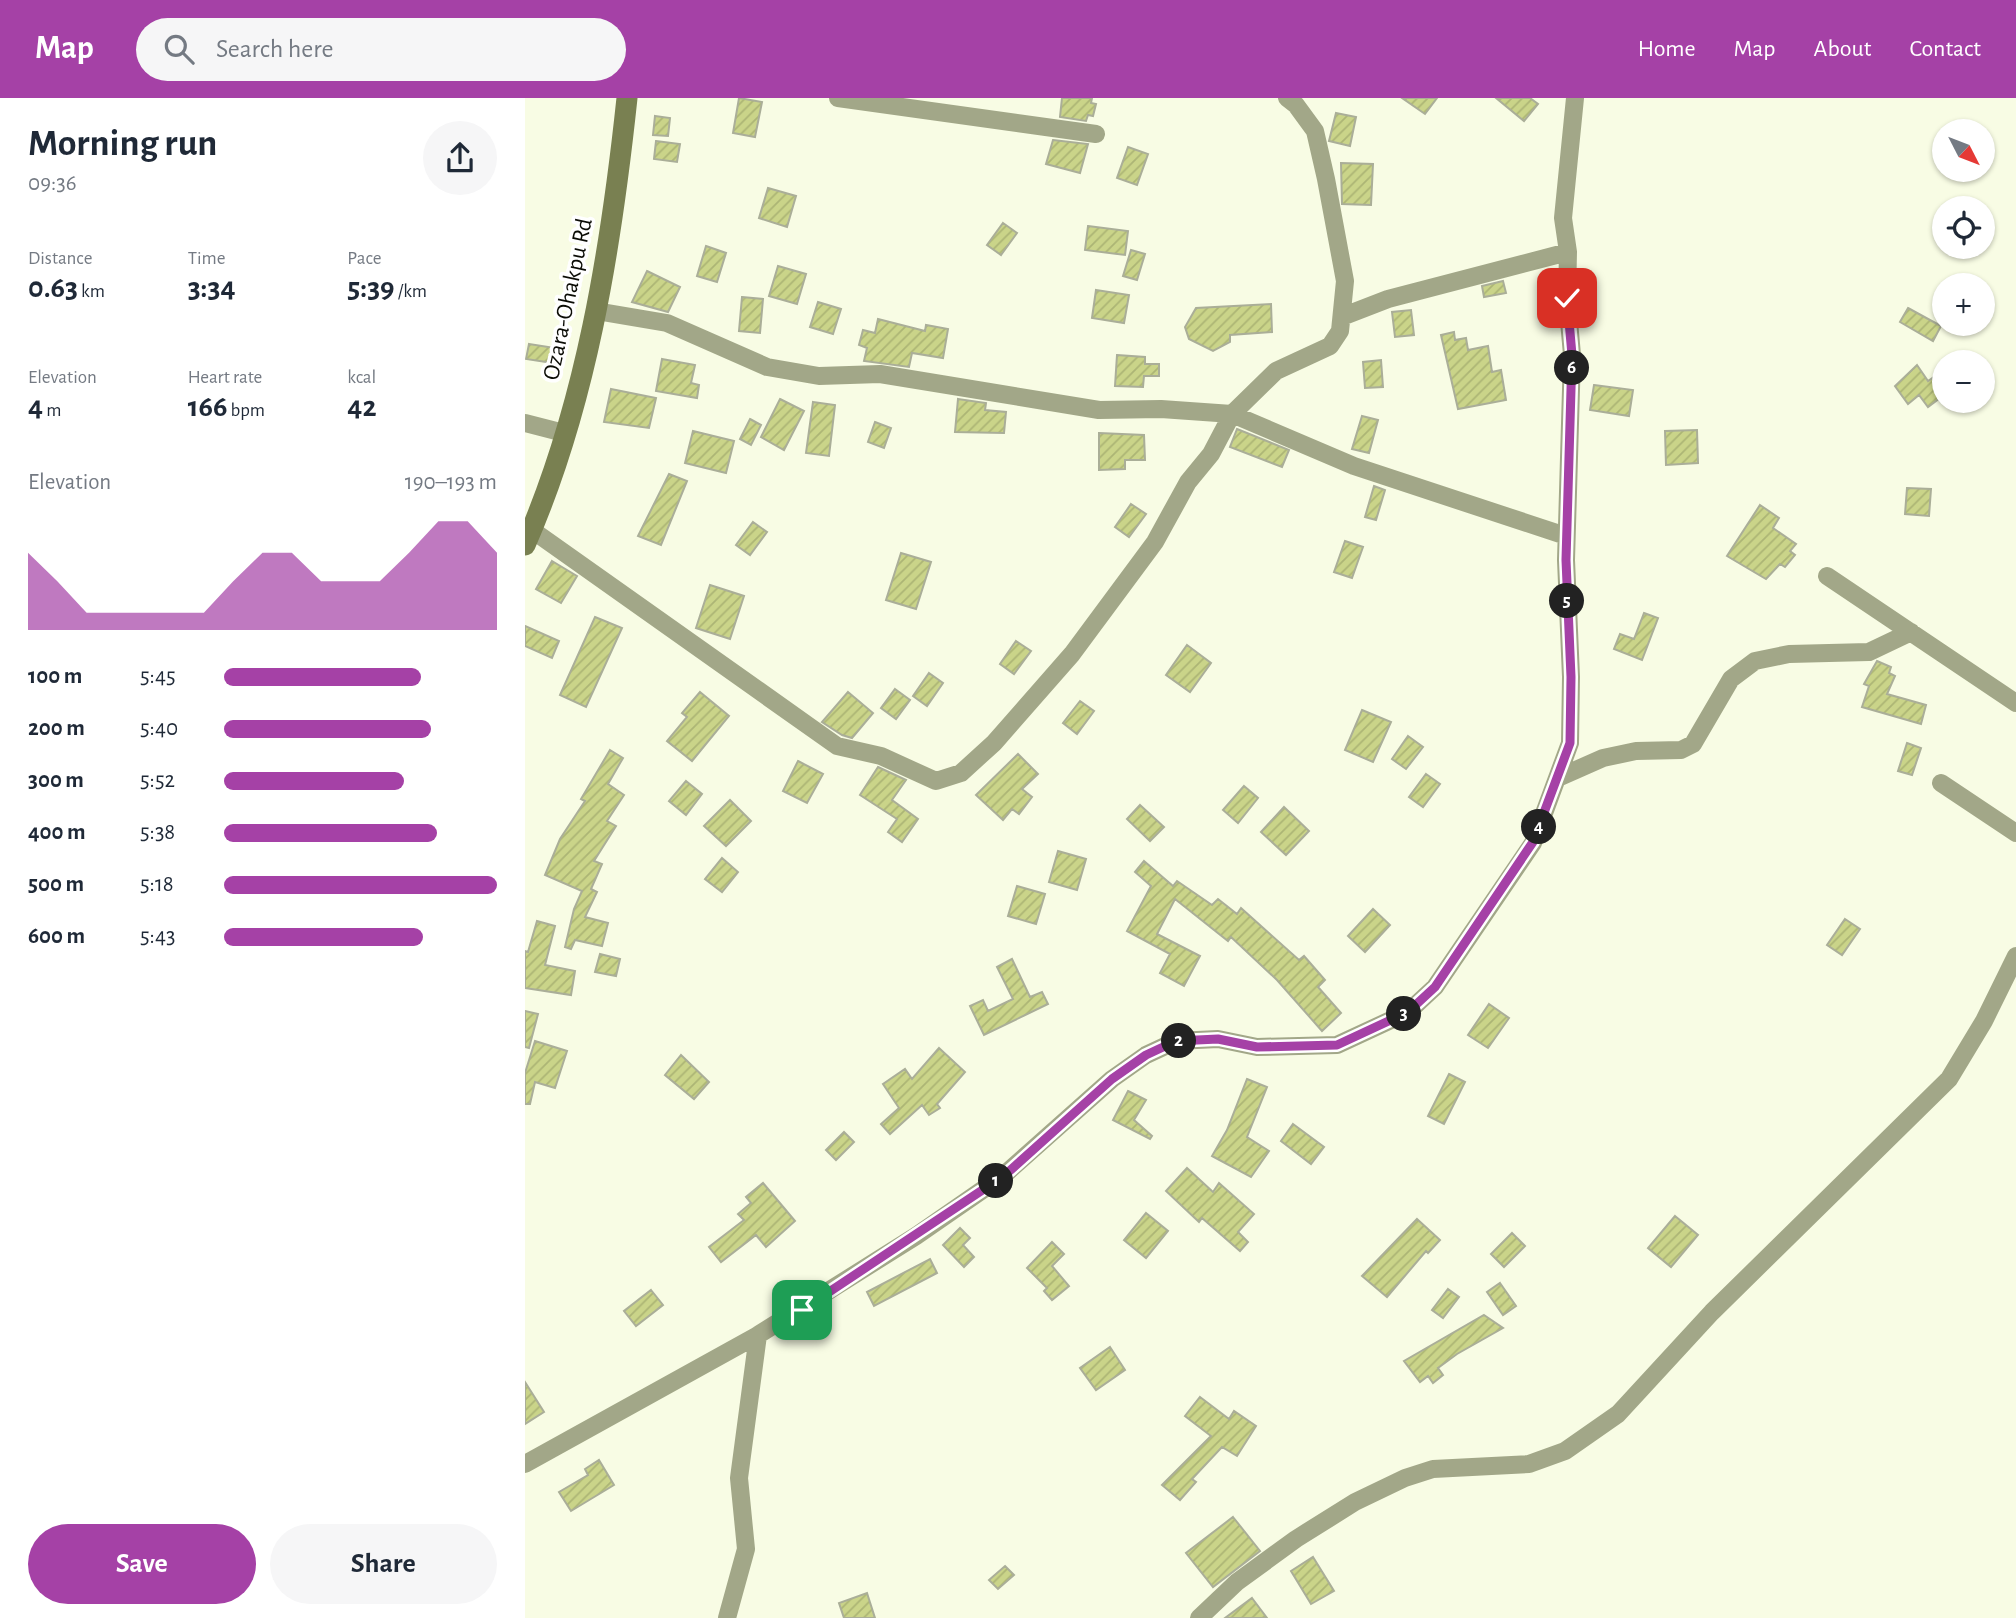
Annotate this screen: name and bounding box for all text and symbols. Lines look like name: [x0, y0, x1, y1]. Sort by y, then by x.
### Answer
search box: [136, 18, 626, 81]
icon: search: [160, 30, 198, 68]
text: Map: [35, 32, 94, 65]
text: Search here: [216, 36, 334, 62]
text: Home: [1638, 37, 1696, 61]
text: Map: [1734, 37, 1776, 61]
text: About: [1814, 37, 1871, 61]
text: Contact: [1909, 37, 1981, 61]
north arrow: [1932, 119, 1995, 182]
map controls: [1932, 119, 1995, 413]
button: share: [423, 121, 497, 195]
text: Morning run: [28, 125, 217, 163]
text: 09:36: [28, 172, 77, 195]
button: locate: [1932, 196, 1995, 259]
street label: Ozara-Ohakpu Rd: [539, 216, 597, 382]
text: Distance: [28, 249, 92, 268]
text: Time: [188, 249, 226, 268]
text: Pace: [347, 249, 382, 268]
pin: [1537, 268, 1597, 328]
text: 0.63: [28, 273, 78, 303]
text: 3:34: [188, 273, 235, 303]
text: 5:39: [347, 273, 395, 303]
button: +: [1932, 273, 1995, 336]
icon: check: [1548, 279, 1586, 317]
text: km: [78, 282, 105, 301]
text: /km: [395, 282, 427, 301]
pin: 6: [1555, 350, 1589, 386]
button: −: [1932, 350, 1995, 413]
text: 6: [1567, 358, 1576, 377]
text: Elevation: [28, 368, 97, 387]
text: Heart rate: [188, 368, 262, 387]
text: kcal: [347, 368, 376, 387]
text: 4: [28, 392, 43, 422]
text: 166: [188, 392, 227, 422]
text: 42: [347, 392, 377, 422]
text: m: [43, 401, 61, 420]
text: bpm: [227, 401, 265, 420]
text: Elevation: [28, 471, 111, 494]
text: 190–193 m: [405, 471, 497, 494]
pin: 5: [1549, 584, 1585, 618]
text: 5: [1562, 591, 1571, 610]
text: 100 m: [28, 665, 82, 688]
text: 5:45: [140, 665, 176, 688]
text: 200 m: [28, 717, 85, 740]
text: 5:40: [140, 717, 178, 740]
text: 300 m: [28, 769, 84, 792]
text: 5:52: [140, 769, 175, 792]
pin: 4: [1521, 810, 1557, 844]
text: 4: [1534, 817, 1543, 836]
text: 400 m: [28, 821, 86, 844]
text: 5:38: [140, 821, 175, 844]
text: 500 m: [28, 873, 84, 896]
text: 5:18: [140, 873, 174, 896]
text: 600 m: [28, 925, 85, 948]
text: 5:43: [140, 925, 175, 948]
pin: 3: [1387, 996, 1421, 1032]
text: 3: [1399, 1004, 1408, 1023]
pin: 2: [1161, 1024, 1197, 1058]
text: 2: [1174, 1031, 1183, 1050]
pin: 1: [979, 1164, 1014, 1198]
text: 1: [992, 1171, 999, 1190]
pin: [772, 1280, 832, 1340]
icon: arrive: [783, 1291, 821, 1329]
button: Save: [28, 1524, 256, 1604]
button: Share: [270, 1524, 497, 1604]

